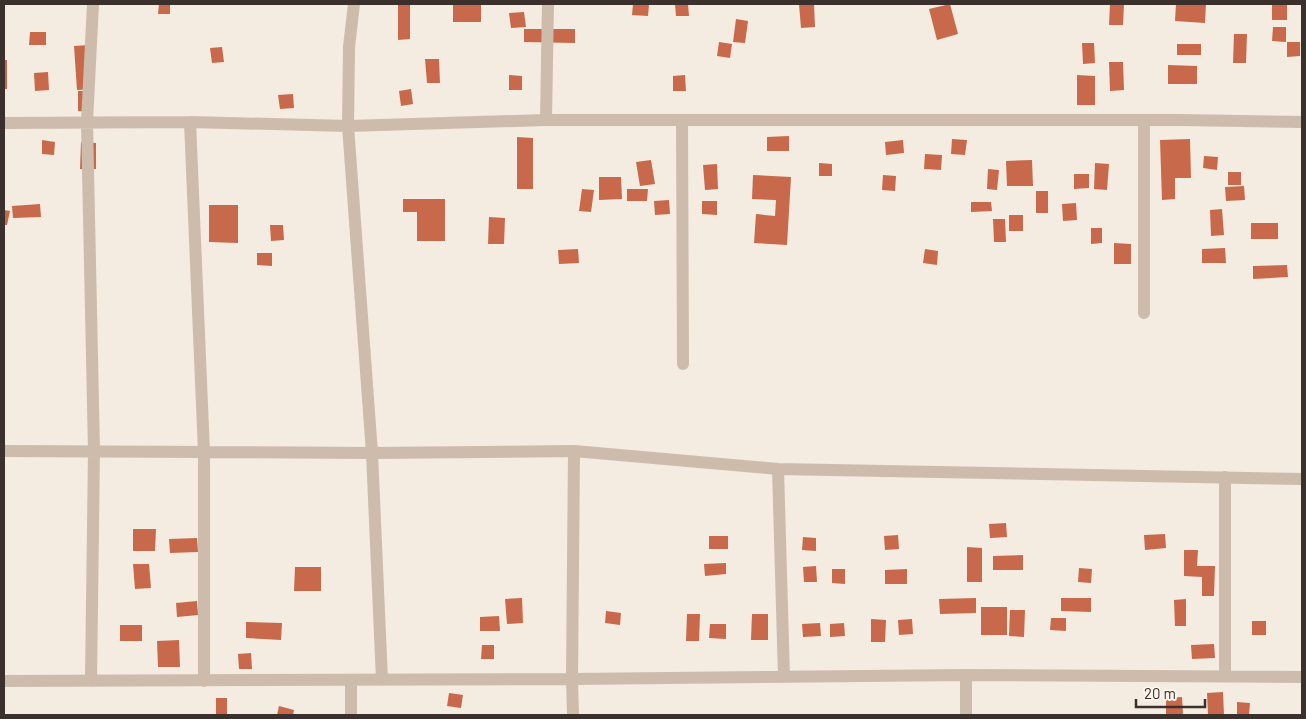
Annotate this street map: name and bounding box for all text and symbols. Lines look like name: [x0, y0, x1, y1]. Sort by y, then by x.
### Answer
scale bar: [1136, 676, 1205, 708]
text: 20 m: [1144, 684, 1176, 702]

